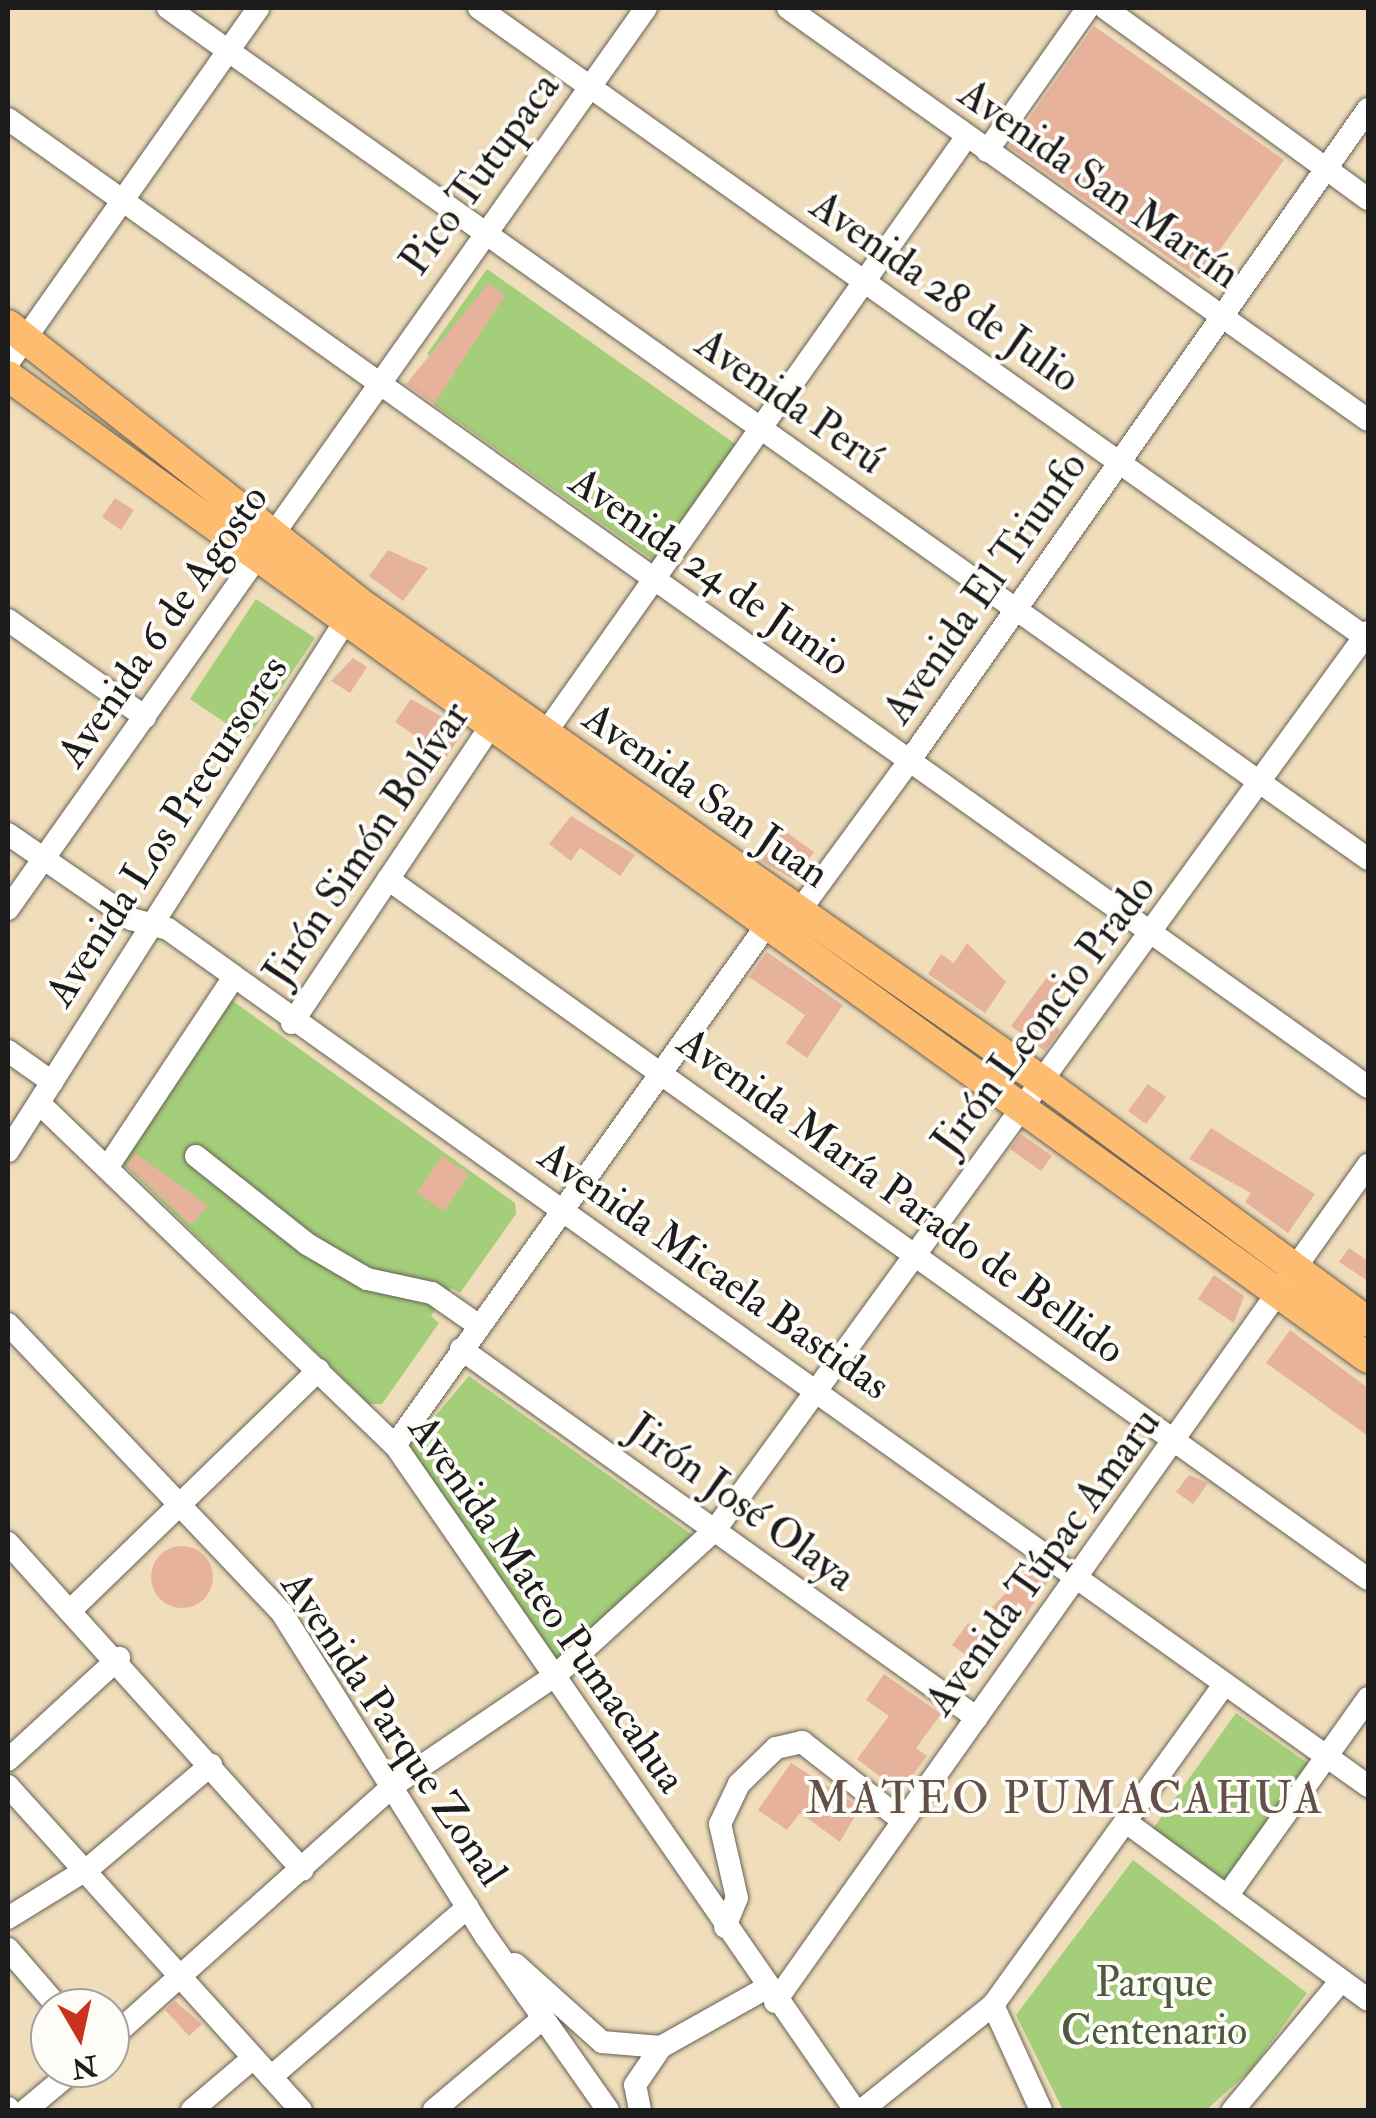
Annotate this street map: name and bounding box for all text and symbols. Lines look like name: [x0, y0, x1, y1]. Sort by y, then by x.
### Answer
street label: Pico Tutupaca: [390, 63, 570, 285]
street label: Avenida San Martín: [949, 68, 1249, 300]
street label: Avenida 28 de Julio: [801, 180, 1089, 404]
street label: Avenida Perú: [686, 319, 894, 485]
street label: Avenida El Triunfo: [872, 442, 1098, 734]
street label: Avenida 24 de Junio: [560, 456, 860, 688]
street label: Avenida 6 de Agosto: [47, 475, 279, 777]
street label: Avenida Los Precursores: [35, 646, 299, 1016]
street label: Jirón Simón Bolívar: [253, 692, 481, 996]
street label: Avenida San Juan: [573, 693, 839, 899]
street label: Jirón Leoncio Prado: [922, 865, 1166, 1165]
street label: Avenida María Parado de Bellido: [668, 1017, 1134, 1375]
street label: Avenida Micaela Bastidas: [529, 1131, 899, 1411]
street label: Avenida Túpac Amaru: [915, 1399, 1171, 1725]
street label: Jirón José Olaya: [618, 1404, 864, 1602]
street label: Avenida Mateo Pumacahua: [397, 1406, 697, 1802]
street label: Avenida Parque Zonal: [270, 1562, 518, 1896]
district label: MATEO PUMACAHUA: [805, 1773, 1325, 1827]
park label: Parque Centenario: [1061, 1958, 1247, 2056]
north arrow: [30, 1988, 130, 2088]
text: N: [69, 2047, 100, 2085]

